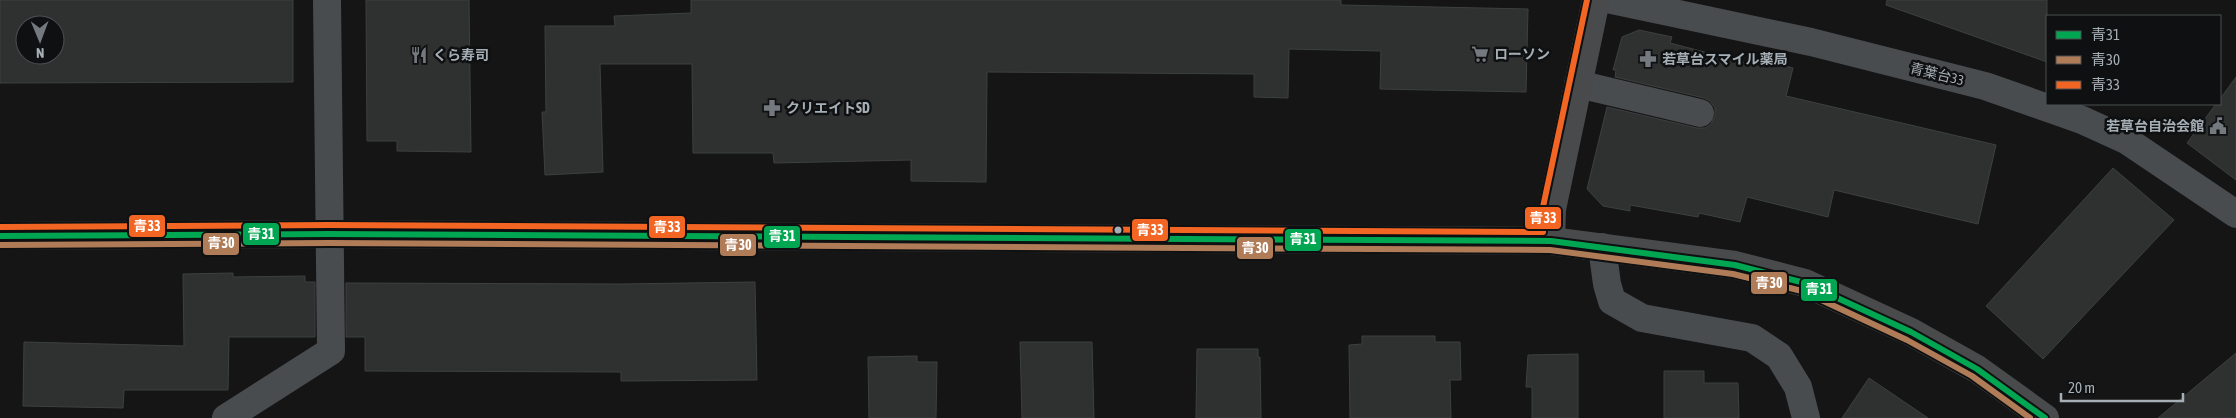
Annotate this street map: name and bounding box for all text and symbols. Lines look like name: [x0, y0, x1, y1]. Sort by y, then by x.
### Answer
north arrow: [15, 15, 65, 65]
legend: [2046, 15, 2221, 105]
text: 青31: [2091, 26, 2120, 43]
supermarket icon: ローソン: [1470, 44, 1490, 64]
text: N: [36, 45, 44, 61]
restaurant icon: くら寿司: [409, 45, 429, 65]
place label: ローソン: [1494, 46, 1550, 62]
place label: くら寿司: [433, 47, 489, 63]
pharmacy icon: 若草台スマイル薬局: [1638, 49, 1658, 69]
place label: 若草台スマイル薬局: [1662, 51, 1788, 67]
text: 青30: [2091, 51, 2120, 68]
street label: 青葉台33: [1908, 60, 1966, 88]
text: 青33: [2091, 76, 2120, 93]
pharmacy icon: クリエイトSD: [762, 98, 782, 118]
place label: クリエイトSD: [786, 100, 870, 116]
public building icon: 若草台自治会館: [2208, 116, 2228, 136]
place label: 若草台自治会館: [2106, 118, 2204, 134]
line badge: 青33: [1524, 206, 1562, 230]
text: 青33: [1529, 210, 1557, 226]
line badge: 青33: [128, 214, 166, 238]
line badge: 青33: [648, 215, 686, 239]
text: 青33: [133, 218, 161, 234]
line badge: 青33: [1131, 218, 1169, 242]
text: 青33: [653, 219, 681, 235]
line badge: 青31: [242, 222, 280, 246]
text: 青33: [1136, 222, 1164, 238]
line badge: 青31: [763, 225, 801, 249]
unlabelled marker: [1113, 225, 1123, 235]
text: 青31: [247, 226, 275, 242]
text: 青31: [768, 228, 796, 244]
line badge: 青31: [1284, 228, 1322, 252]
text: 青31: [1289, 231, 1317, 247]
line badge: 青30: [202, 232, 240, 256]
line badge: 青30: [719, 233, 757, 257]
text: 青30: [207, 235, 235, 251]
line badge: 青30: [1236, 236, 1274, 260]
text: 青30: [724, 237, 752, 253]
text: 青30: [1241, 240, 1269, 256]
line badge: 青30: [1750, 271, 1788, 295]
text: 青30: [1755, 275, 1783, 291]
line badge: 青31: [1800, 278, 1838, 302]
text: 青31: [1805, 281, 1833, 297]
scale bar: [2061, 370, 2184, 402]
text: 20 m: [2068, 379, 2095, 396]

